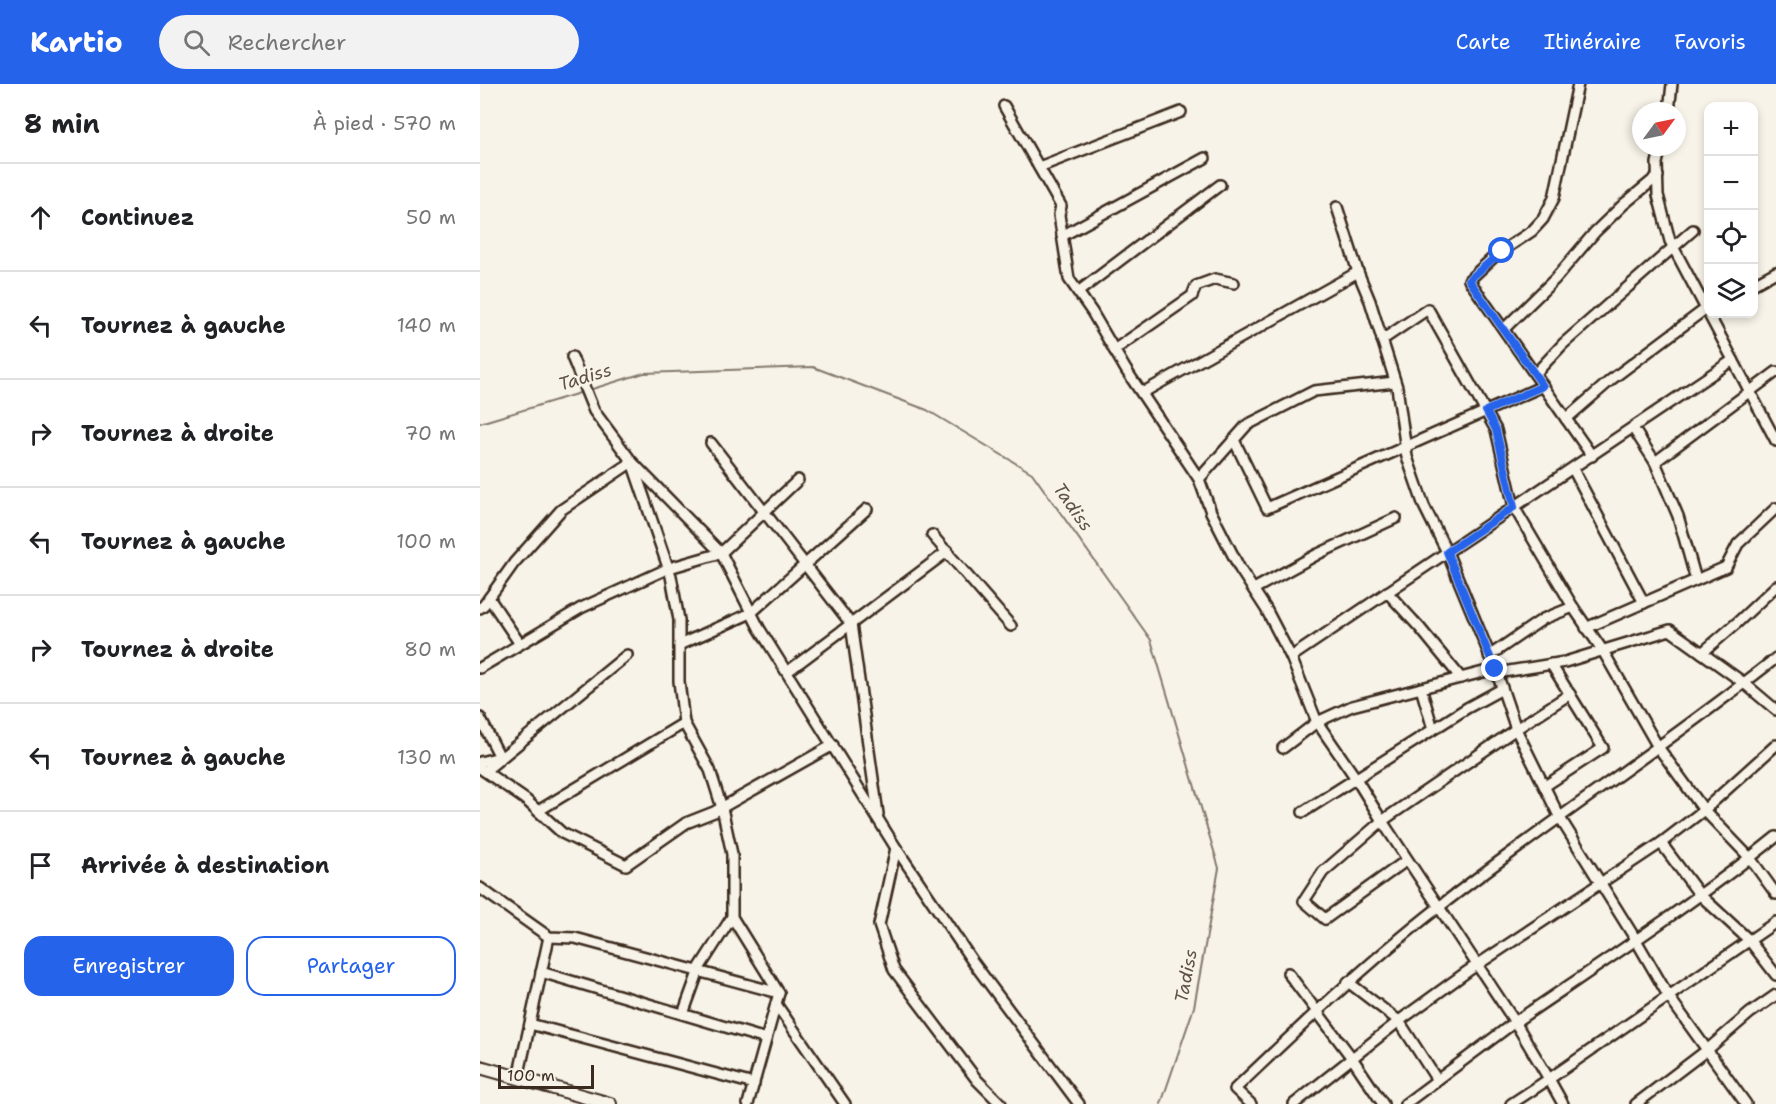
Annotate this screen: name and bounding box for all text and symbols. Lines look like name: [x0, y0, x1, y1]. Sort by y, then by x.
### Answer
search box: [159, 15, 579, 69]
text: Kartio: [30, 23, 123, 61]
icon: search: [180, 26, 213, 59]
text: Rechercher: [228, 28, 346, 57]
text: Carte: [1456, 28, 1511, 56]
text: Itinéraire: [1544, 28, 1641, 56]
text: Favoris: [1674, 28, 1746, 56]
north arrow: [1632, 102, 1686, 156]
map controls: [1704, 102, 1758, 318]
button: +: [1704, 102, 1758, 156]
text: 8 min: [24, 106, 100, 141]
text: À pied · 570 m: [312, 110, 456, 136]
button: −: [1704, 156, 1758, 210]
icon: ahead: [24, 201, 57, 234]
text: Continuez: [81, 203, 194, 232]
text: 50 m: [406, 204, 456, 230]
button: locate: [1704, 210, 1758, 264]
route start: [1488, 237, 1514, 263]
button: layers: [1704, 264, 1758, 318]
icon: left: [24, 309, 57, 342]
text: Tournez à gauche: [81, 311, 286, 340]
text: 140 m: [397, 312, 456, 338]
water label: Tadiss: [556, 358, 614, 396]
icon: right: [24, 417, 57, 450]
text: Tournez à droite: [81, 419, 274, 448]
text: 70 m: [404, 420, 456, 446]
water label: Tadiss: [1048, 478, 1098, 536]
icon: left: [24, 525, 57, 558]
text: Tournez à gauche: [81, 527, 286, 556]
text: 100 m: [396, 528, 456, 554]
icon: right: [24, 633, 57, 666]
text: Tournez à droite: [81, 635, 274, 664]
text: 80 m: [404, 636, 456, 662]
route end: [1481, 655, 1507, 681]
icon: left: [24, 741, 57, 774]
text: Tournez à gauche: [81, 743, 286, 772]
text: 130 m: [397, 744, 456, 770]
icon: arrive: [24, 849, 57, 882]
text: Arrivée à destination: [81, 851, 329, 880]
button: Enregistrer: [24, 936, 234, 996]
button: Partager: [246, 936, 456, 996]
water label: Tadiss: [1169, 947, 1203, 1005]
scale bar: [498, 1062, 594, 1090]
text: 100 m: [507, 1065, 555, 1086]

